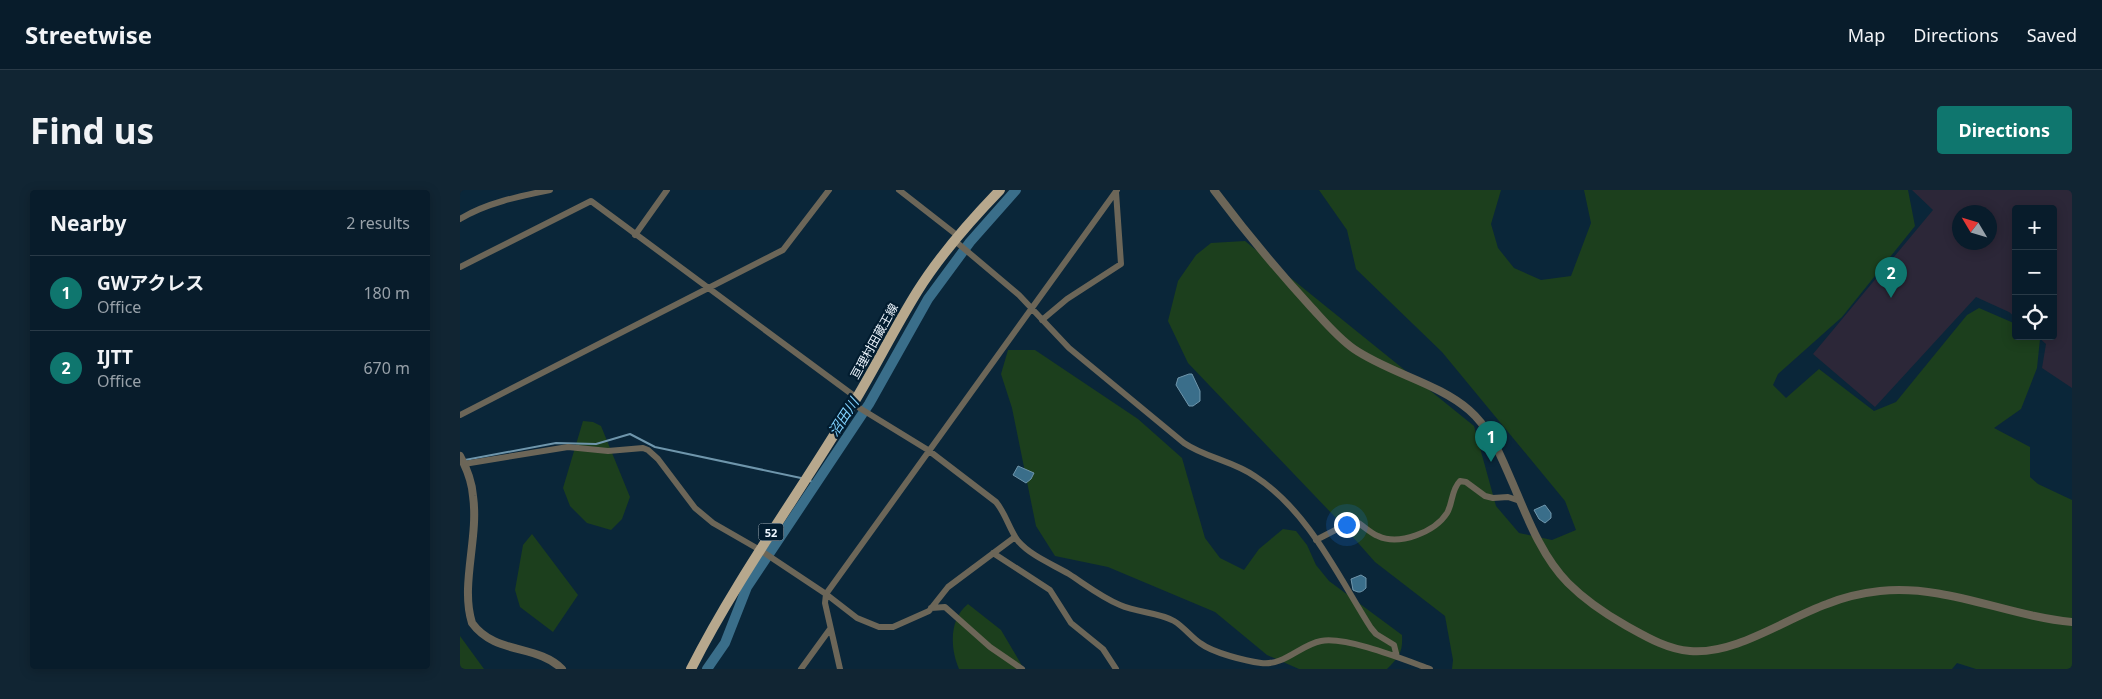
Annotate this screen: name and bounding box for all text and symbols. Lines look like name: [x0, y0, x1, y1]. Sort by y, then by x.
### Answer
text: Streetwise: [25, 18, 152, 51]
text: Map: [1848, 23, 1885, 47]
text: Directions: [1913, 23, 1999, 47]
text: Saved: [2027, 23, 2077, 47]
button: Directions: [1937, 106, 2072, 154]
text: Find us: [30, 107, 154, 154]
north arrow: [1952, 205, 1997, 250]
map controls: [2012, 205, 2057, 340]
button: +: [2012, 205, 2057, 250]
text: Nearby: [50, 209, 126, 237]
text: 2 results: [346, 212, 410, 234]
button: −: [2012, 250, 2057, 295]
pin: 2: [1875, 257, 1907, 298]
text: GWアクレス: [97, 270, 204, 296]
text: 1: [61, 282, 71, 304]
text: 180 m: [363, 282, 410, 304]
button: locate: [2012, 295, 2057, 340]
text: Office: [97, 296, 141, 318]
street label: 亘理村田蔵王線: [846, 300, 902, 382]
text: IJTT: [97, 344, 133, 370]
text: 2: [61, 357, 71, 379]
text: 670 m: [363, 357, 410, 379]
text: Office: [97, 370, 141, 392]
water label: 沼田川: [824, 393, 863, 440]
pin: 1: [1475, 421, 1507, 462]
your location: [1334, 512, 1360, 538]
road number: 52: [758, 524, 784, 541]

